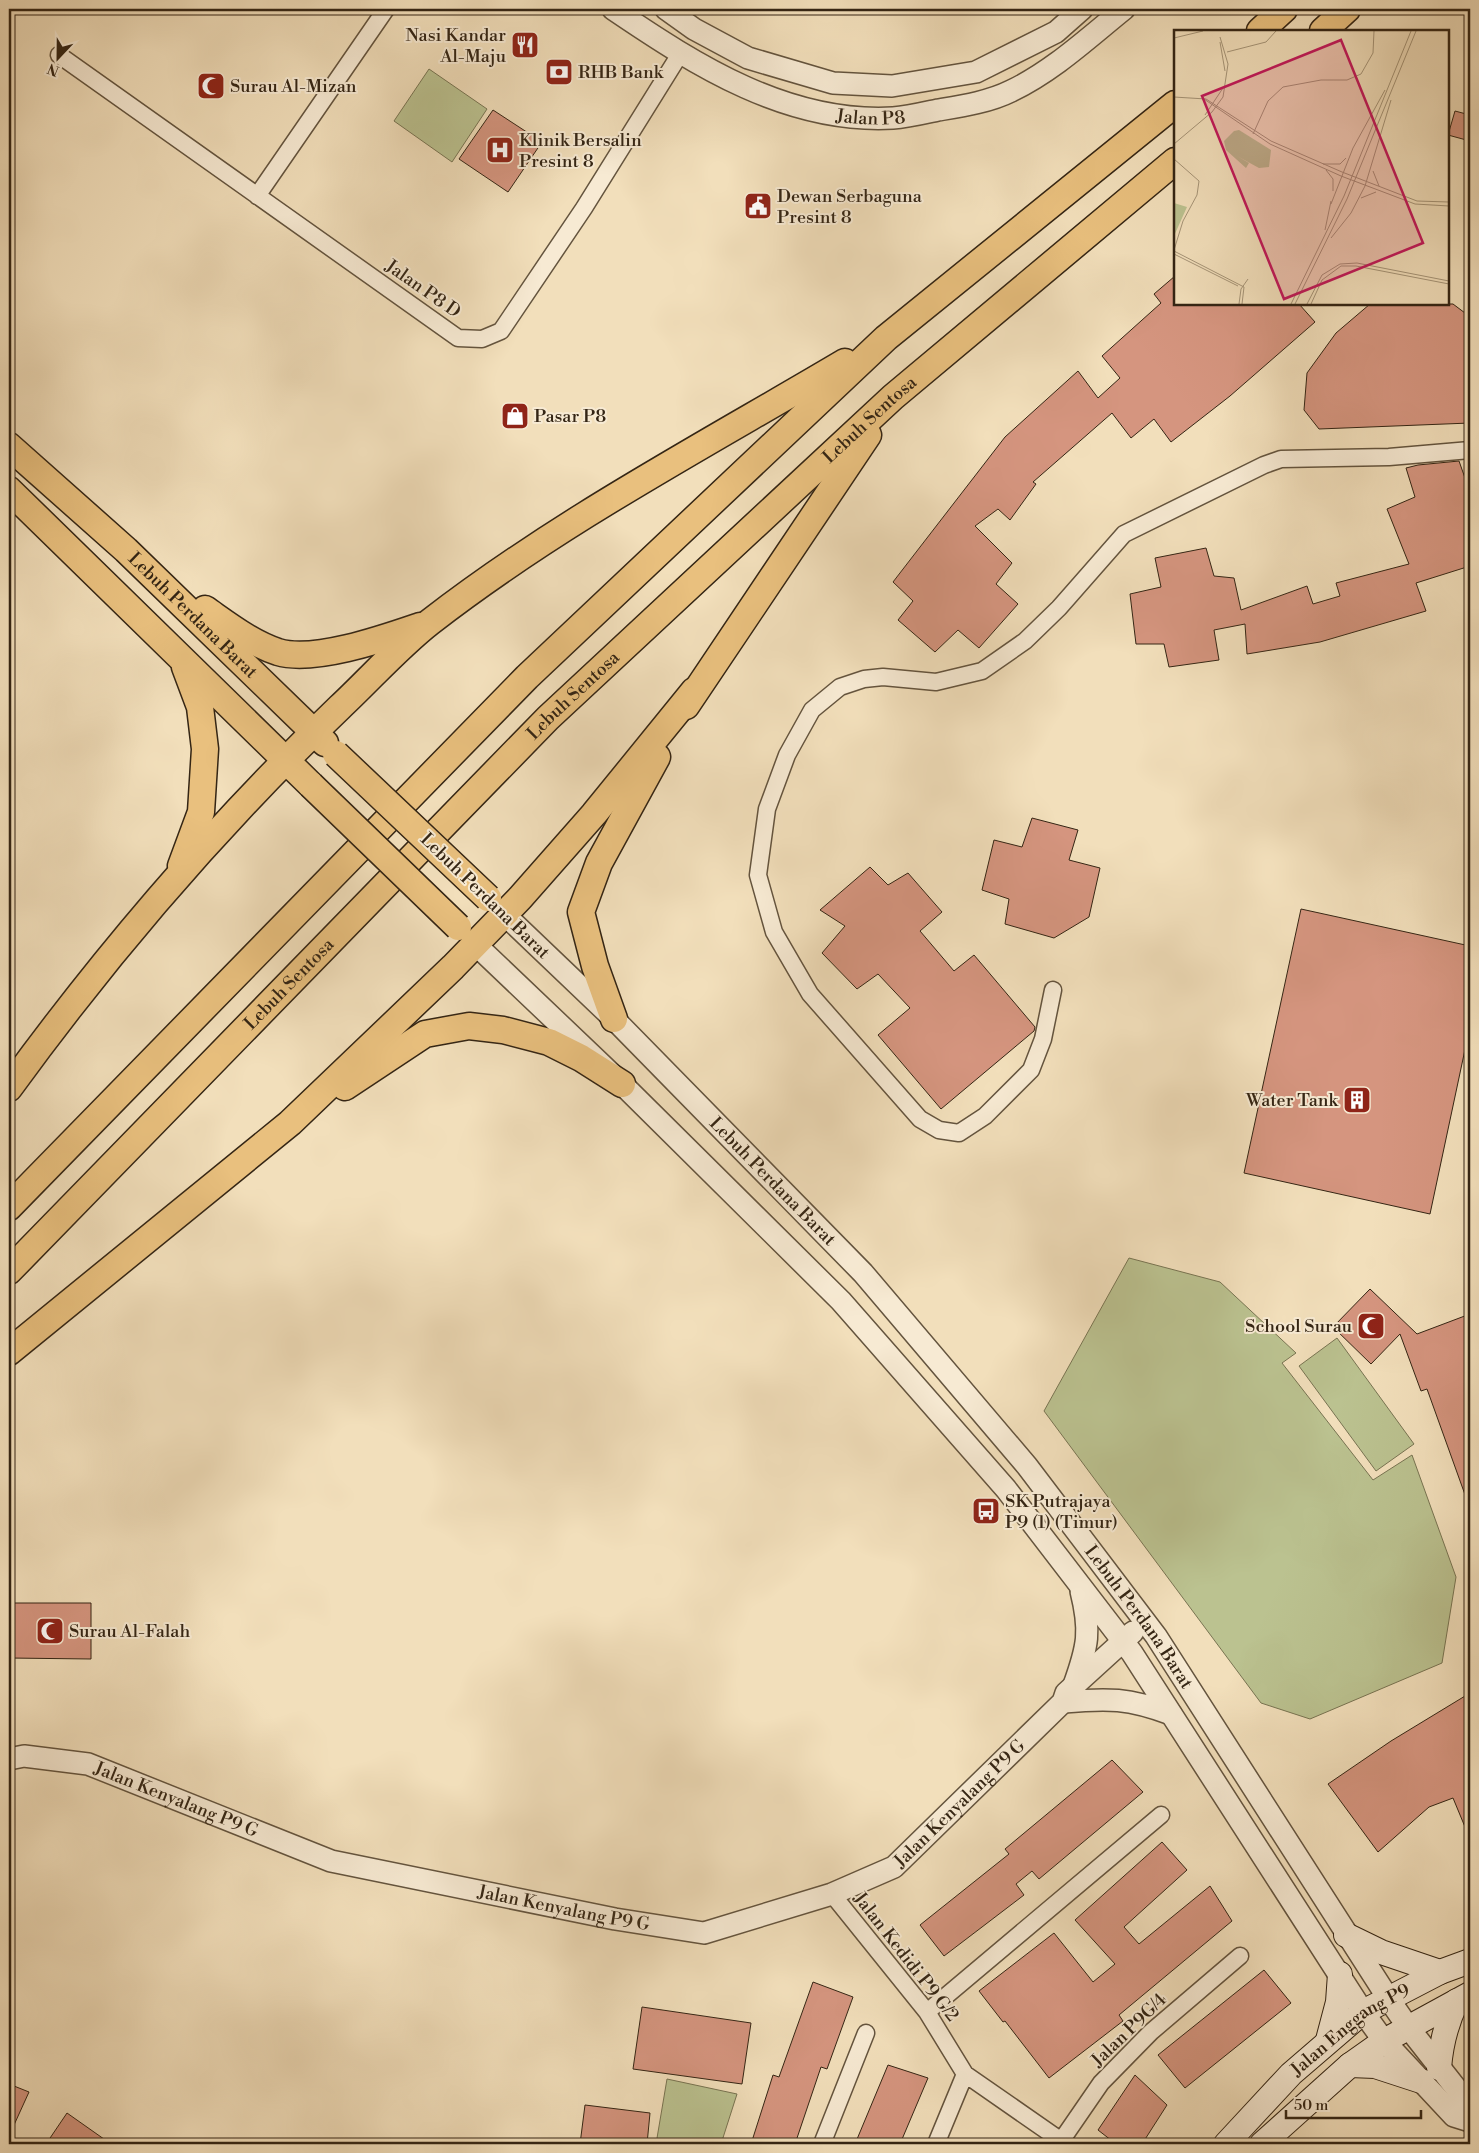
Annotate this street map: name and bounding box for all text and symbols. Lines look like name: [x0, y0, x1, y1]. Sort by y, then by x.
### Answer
place label: Nasi Kandar Al-Maju: [405, 24, 507, 68]
restaurant icon: Nasi Kandar Al-Maju: [510, 30, 540, 60]
inset map: [1174, 30, 1449, 305]
north arrow: [32, 32, 82, 82]
bank icon: RHB Bank: [544, 57, 574, 87]
text: N: [45, 59, 62, 80]
place label: RHB Bank: [578, 61, 665, 84]
mosque icon: Surau Al-Mizan: [196, 71, 226, 101]
place label: Surau Al-Mizan: [230, 75, 357, 98]
street label: Jalan P8: [834, 104, 907, 130]
place label: Klinik Bersalin Presint 8: [519, 129, 642, 173]
hospital icon: Klinik Bersalin Presint 8: [485, 135, 515, 165]
place label: Dewan Serbaguna Presint 8: [777, 185, 923, 229]
public building icon: Dewan Serbaguna Presint 8: [743, 191, 773, 221]
street label: Jalan P8 D: [380, 254, 465, 323]
street label: Lebuh Sentosa: [818, 370, 922, 468]
shop icon: Pasar P8: [500, 401, 530, 431]
place label: Pasar P8: [534, 405, 606, 428]
street label: Lebuh Perdana Barat: [123, 547, 263, 684]
street label: Lebuh Sentosa: [522, 645, 625, 745]
street label: Lebuh Perdana Barat: [415, 828, 555, 964]
street label: Lebuh Sentosa: [239, 932, 339, 1035]
building icon: Water Tank: [1342, 1085, 1372, 1115]
place label: Water Tank: [1245, 1089, 1340, 1112]
street label: Lebuh Perdana Barat: [705, 1112, 842, 1251]
mosque icon: School Surau: [1356, 1311, 1386, 1341]
place label: School Surau: [1245, 1315, 1353, 1338]
place label: SK Putrajaya P9 (1) (Timur): [1005, 1490, 1118, 1534]
bus stop icon: SK Putrajaya P9 (1) (Timur): [971, 1496, 1001, 1526]
street label: Lebuh Perdana Barat: [1080, 1540, 1199, 1694]
mosque icon: Surau Al-Falah: [35, 1616, 65, 1646]
place label: Surau Al-Falah: [69, 1620, 190, 1643]
street label: Jalan Kenyalang P9 G: [888, 1734, 1030, 1873]
street label: Jalan Kenyalang P9 G: [90, 1756, 262, 1843]
street label: Jalan Kenyalang P9 G: [475, 1880, 652, 1936]
street label: Jalan Kedidi P9 G/2: [848, 1887, 964, 2026]
street label: Jalan Enggang P9: [1285, 1978, 1414, 2082]
street label: Jalan P9G/4: [1086, 1988, 1172, 2072]
scale bar: [1286, 2088, 1422, 2120]
text: 50 m: [1294, 2096, 1328, 2115]

